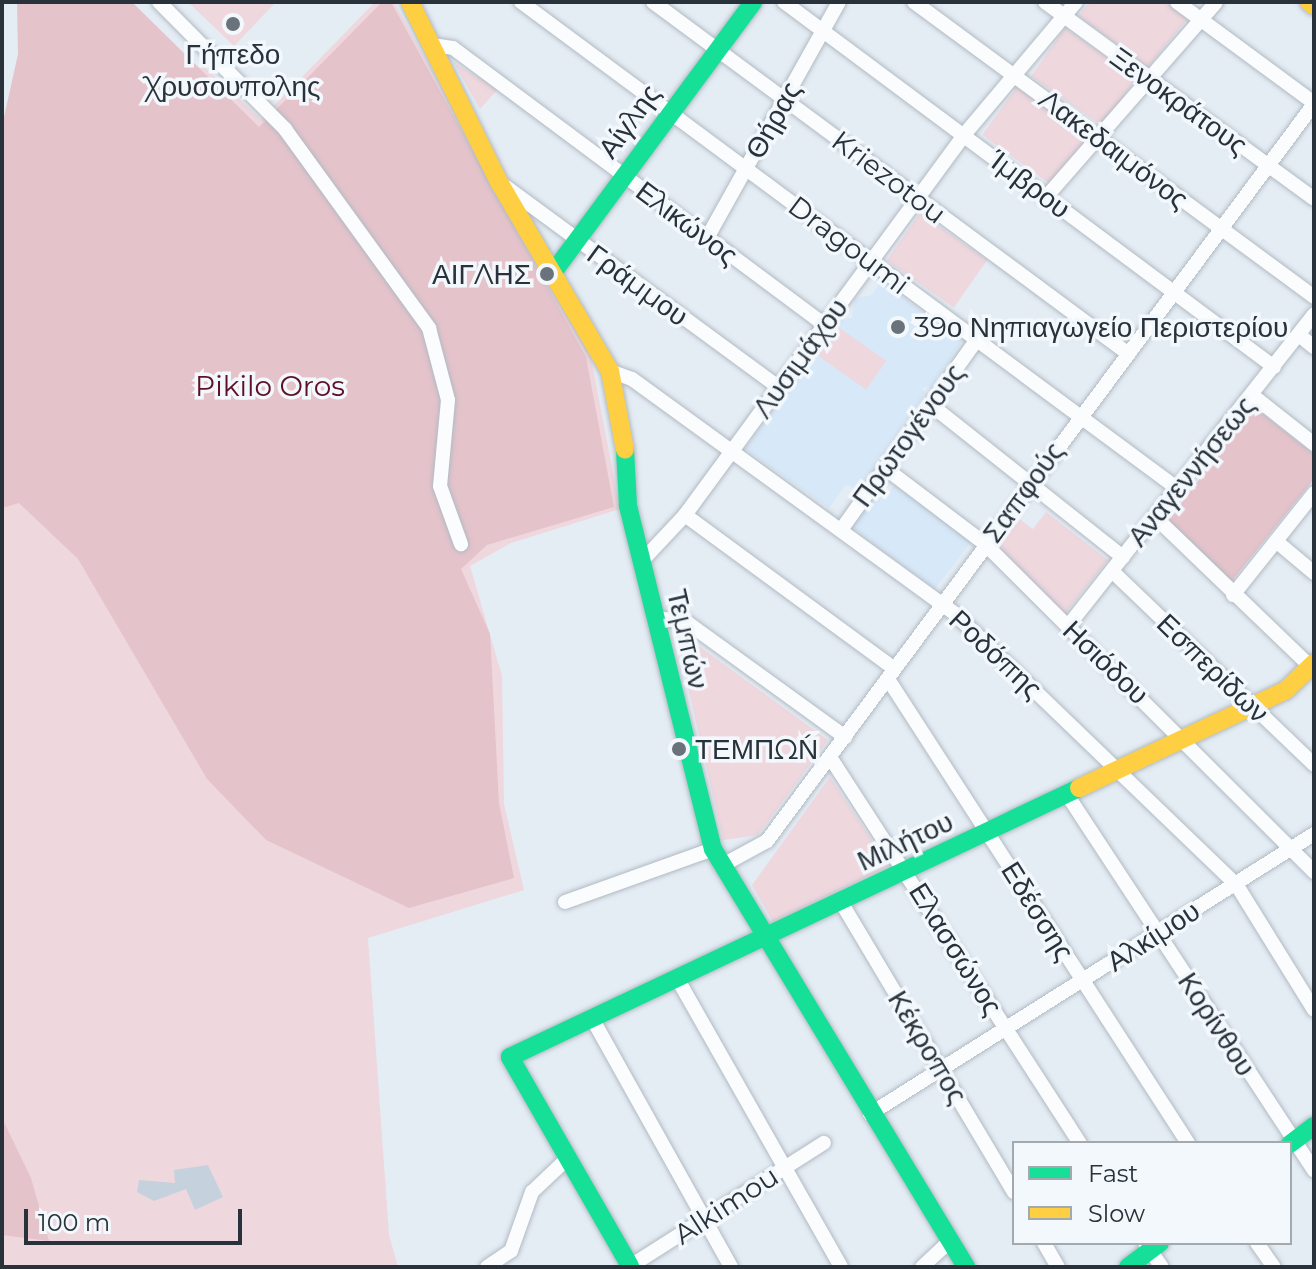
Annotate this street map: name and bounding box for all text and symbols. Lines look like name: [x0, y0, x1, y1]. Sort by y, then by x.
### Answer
marker: Γήπεδο Χρυσουπολης: [224, 15, 242, 33]
place label: Γήπεδο Χρυσουπολης: [145, 37, 321, 103]
street label: Ξενοκράτους: [1104, 40, 1254, 162]
street label: Θήρας: [738, 76, 808, 164]
street label: Αίγλης: [591, 77, 667, 165]
street label: Λακεδαιμόνος: [1033, 82, 1195, 216]
street label: Kriezotou: [825, 123, 953, 231]
street label: Ίμβρου: [983, 143, 1077, 225]
street label: Ελικώνος: [630, 174, 744, 272]
street label: Dragoumi: [782, 189, 916, 301]
street label: Γράμμου: [581, 237, 695, 333]
place label: ΑΙΓΛΗΣ: [432, 257, 531, 291]
marker: ΑΙΓΛΗΣ: [538, 265, 556, 283]
street label: Λυσιμάχου: [745, 292, 855, 424]
place label: 39ο Νηπιαγωγείο Περιστερίου: [914, 310, 1288, 344]
marker: 39ο Νηπιαγωγείο Περιστερίου: [889, 318, 907, 336]
street label: Πρωτογένους: [845, 357, 971, 513]
park label: Pikilo Oros: [195, 369, 345, 403]
street label: Αναγεννήσεως: [1120, 389, 1262, 553]
street label: Σαπφούς: [975, 435, 1071, 549]
street label: Τεμπών: [660, 586, 716, 692]
street label: Ροδόπης: [943, 603, 1049, 705]
street label: Εσπερίδων: [1150, 607, 1276, 729]
street label: Ησιόδου: [1056, 613, 1156, 711]
place label: ΤΕΜΠΏΝ: [695, 732, 818, 766]
marker: ΤΕΜΠΏΝ: [670, 740, 688, 758]
street label: Μιλήτου: [852, 804, 958, 878]
street label: Εδέσσης: [995, 855, 1081, 967]
street label: Ελασσώνος: [902, 877, 1010, 1021]
street label: Αλκίμου: [1100, 894, 1206, 978]
street label: Κορίνθου: [1171, 966, 1263, 1082]
street label: Κέκροπος: [881, 984, 975, 1110]
legend: [1012, 1141, 1292, 1245]
street label: Alkimou: [667, 1159, 785, 1251]
text: Fast: [1088, 1159, 1138, 1188]
scale bar: [28, 1193, 246, 1243]
text: Slow: [1088, 1199, 1145, 1228]
text: 100 m: [38, 1208, 110, 1237]

